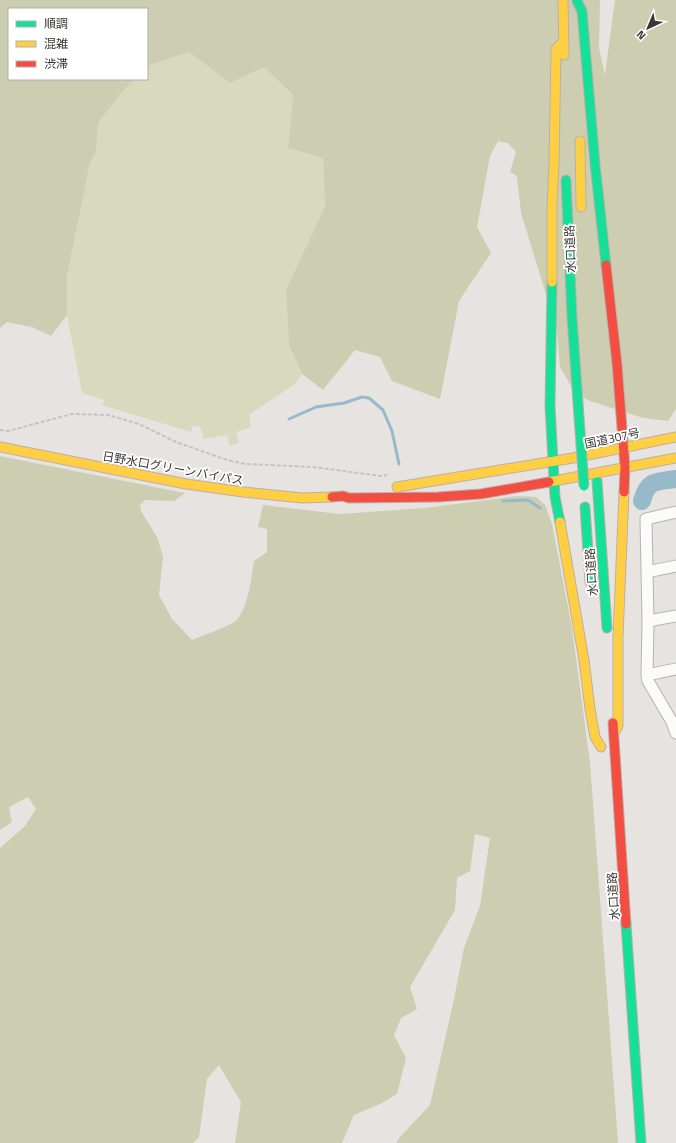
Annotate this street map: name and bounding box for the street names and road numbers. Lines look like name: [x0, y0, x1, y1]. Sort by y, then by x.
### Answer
street label: 水口道路: [560, 225, 580, 273]
street label: 国道307号: [583, 423, 641, 453]
street label: 日野水口グリーンバイパス: [101, 446, 245, 490]
street label: 水口道路: [580, 547, 602, 597]
street label: 水口道路: [602, 871, 624, 921]

